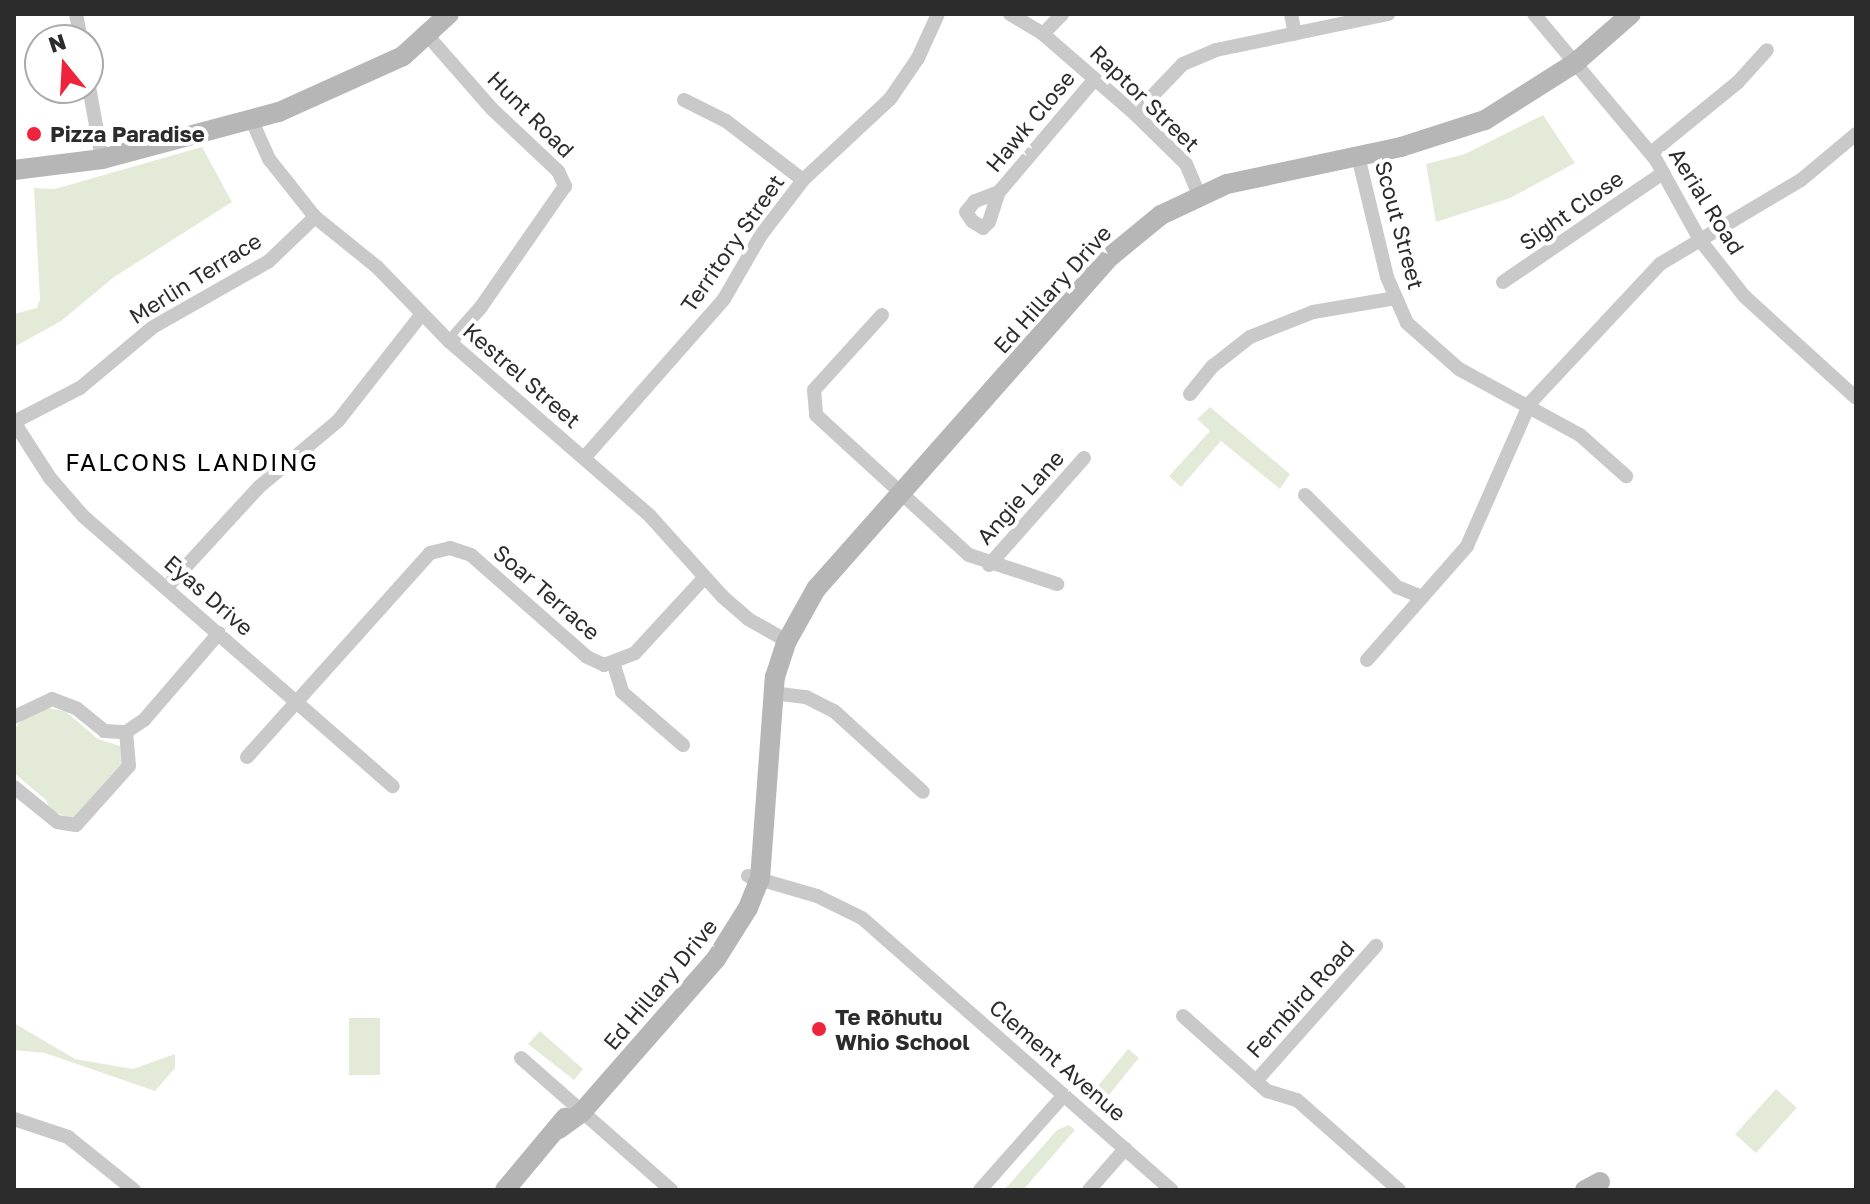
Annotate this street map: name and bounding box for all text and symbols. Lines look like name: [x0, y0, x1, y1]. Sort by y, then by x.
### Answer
north arrow: [24, 24, 104, 104]
text: N: [45, 27, 69, 58]
street label: Raptor Street: [1085, 39, 1205, 157]
street label: Hunt Road: [482, 65, 580, 163]
street label: Hawk Close: [980, 65, 1080, 177]
place label: Pizza Paradise: [50, 121, 205, 147]
marker: Pizza Paradise: [25, 125, 43, 143]
street label: Aerial Road: [1664, 143, 1750, 259]
street label: Scout Street: [1370, 158, 1430, 292]
street label: Sight Close: [1514, 165, 1628, 255]
street label: Territory Street: [675, 169, 789, 317]
street label: Ed Hillary Drive: [988, 220, 1116, 358]
street label: Merlin Terrace: [124, 227, 266, 329]
street label: Kestrel Street: [458, 317, 586, 433]
street label: Angie Lane: [971, 445, 1069, 549]
district label: FALCONS LANDING: [65, 448, 319, 476]
street label: Soar Terrace: [488, 539, 606, 645]
street label: Eyas Drive: [159, 549, 259, 641]
street label: Ed Hillary Drive: [598, 913, 722, 1055]
street label: Fernbird Road: [1241, 935, 1359, 1063]
street label: Clement Avenue: [984, 994, 1132, 1126]
place label: Te Rōhutu Whio School: [835, 1003, 970, 1054]
marker: Te Rōhutu Whio School: [810, 1020, 828, 1038]

